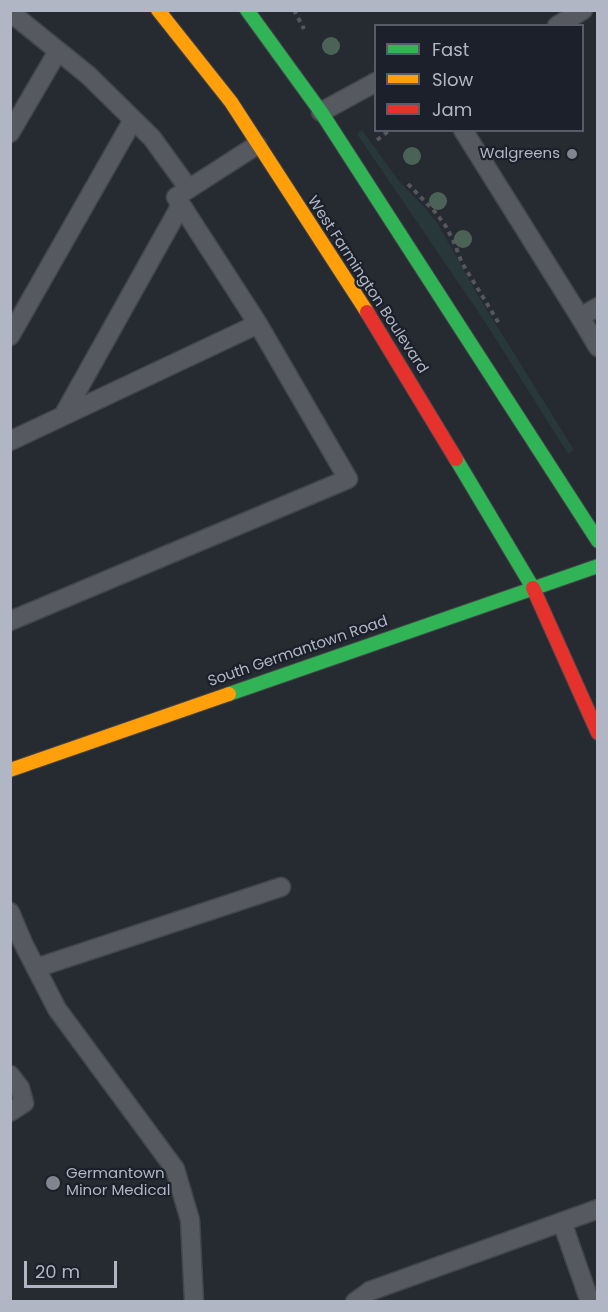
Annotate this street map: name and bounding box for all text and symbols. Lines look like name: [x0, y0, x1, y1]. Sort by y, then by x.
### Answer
legend: [374, 24, 584, 132]
text: Fast: [432, 37, 469, 62]
text: Slow: [432, 67, 473, 92]
text: Jam: [432, 97, 472, 122]
place label: Walgreens: [480, 145, 560, 163]
marker: Walgreens: [565, 147, 579, 161]
street label: West Farmington Boulevard: [303, 193, 431, 377]
street label: South Germantown Road: [206, 613, 390, 691]
place label: Germantown Minor Medical: [66, 1165, 170, 1200]
marker: Germantown Minor Medical: [44, 1174, 62, 1192]
scale bar: [27, 1249, 120, 1287]
text: 20 m: [35, 1259, 80, 1284]

